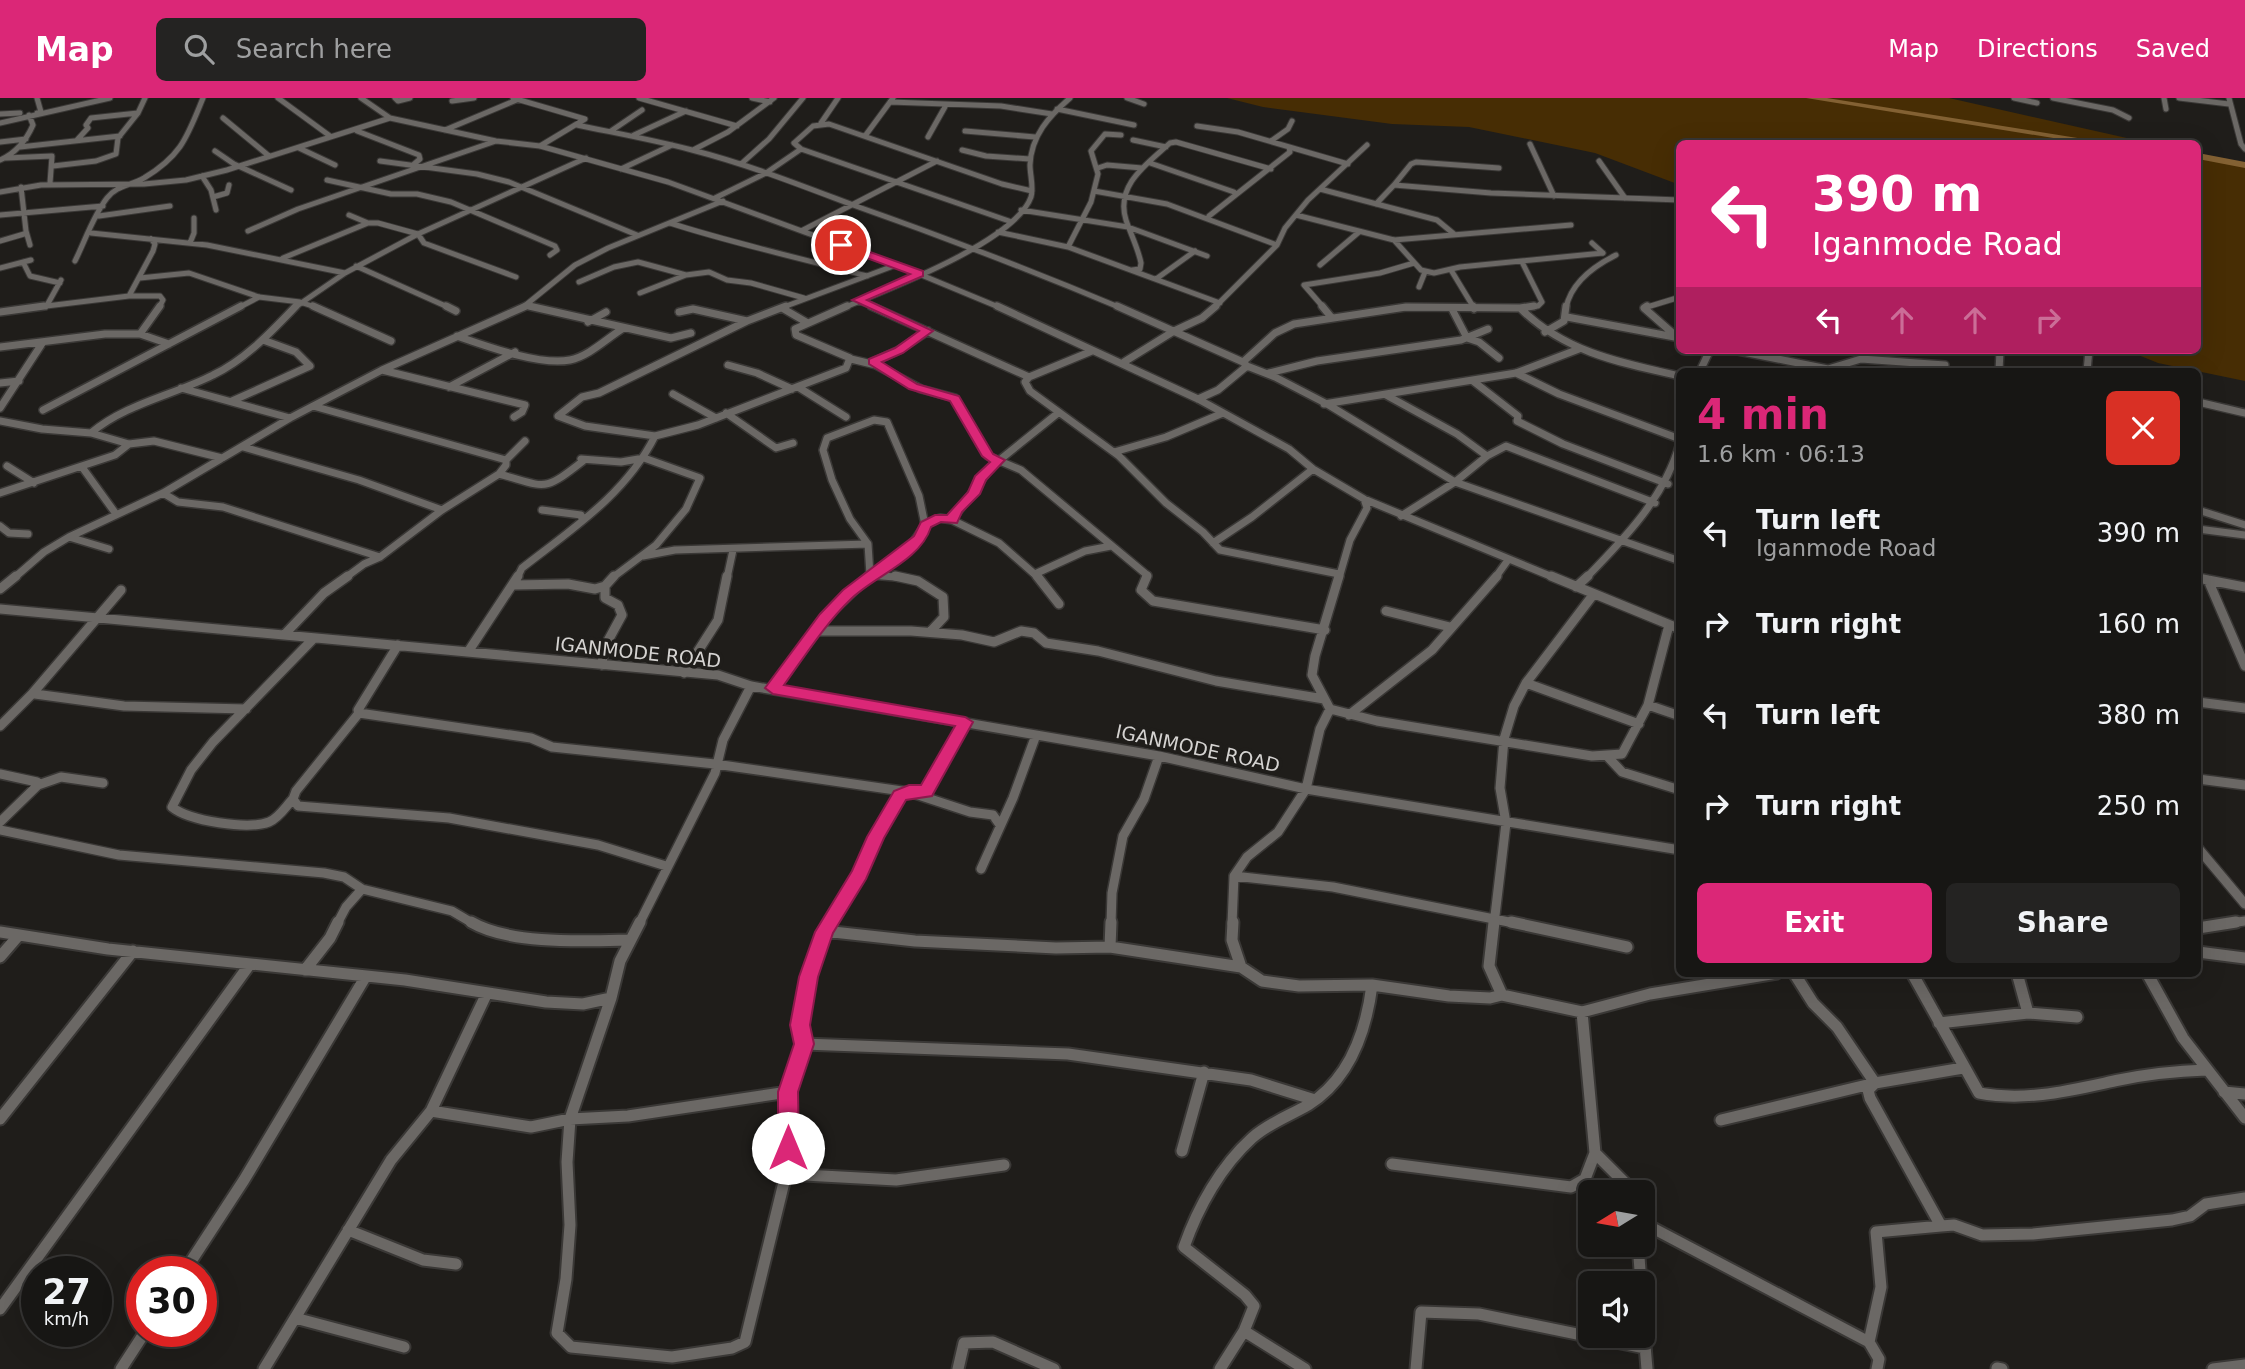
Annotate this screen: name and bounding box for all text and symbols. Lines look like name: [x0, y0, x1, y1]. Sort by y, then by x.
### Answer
search box: [156, 18, 646, 81]
text: Map: [35, 30, 114, 69]
icon: search: [180, 30, 218, 68]
text: Search here: [236, 34, 392, 64]
text: Map: [1888, 35, 1939, 63]
text: Directions: [1977, 35, 2098, 63]
text: Saved: [2136, 35, 2210, 63]
text: 390 m: [1812, 166, 1982, 223]
icon: left: [1697, 168, 1788, 259]
pin: [811, 215, 871, 275]
text: Iganmode Road: [1812, 225, 2063, 263]
icon: arrive: [822, 226, 860, 264]
icon: left: [1810, 301, 1848, 339]
icon: ahead: [1883, 301, 1921, 339]
icon: ahead: [1956, 301, 1994, 339]
icon: right: [2029, 301, 2067, 339]
text: 4 min: [1697, 390, 1829, 439]
button: close: [2106, 391, 2180, 465]
text: 1.6 km · 06:13: [1697, 441, 1865, 467]
text: Turn left: [1756, 505, 1880, 535]
icon: left: [1697, 514, 1735, 552]
text: 390 m: [2097, 518, 2180, 548]
text: Iganmode Road: [1756, 535, 1936, 561]
icon: right: [1697, 605, 1735, 643]
text: Turn right: [1756, 609, 1901, 639]
text: 160 m: [2097, 609, 2180, 639]
street label: IGANMODE ROAD: [554, 632, 722, 672]
icon: left: [1697, 696, 1735, 734]
text: Turn left: [1756, 700, 1880, 730]
text: 380 m: [2097, 700, 2180, 730]
street label: IGANMODE ROAD: [1114, 720, 1282, 776]
icon: right: [1697, 787, 1735, 825]
text: Turn right: [1756, 791, 1901, 821]
text: 250 m: [2097, 791, 2180, 821]
button: Exit: [1697, 883, 1932, 963]
button: Share: [1946, 883, 2180, 963]
position arrow: [751, 1111, 825, 1185]
north arrow: [1578, 1180, 1656, 1256]
map controls: [1578, 1180, 1655, 1348]
speed limit sign: 30: [126, 1256, 217, 1347]
button: sound: [1578, 1271, 1655, 1348]
text: 27: [42, 1272, 91, 1312]
text: km/h: [44, 1308, 89, 1329]

